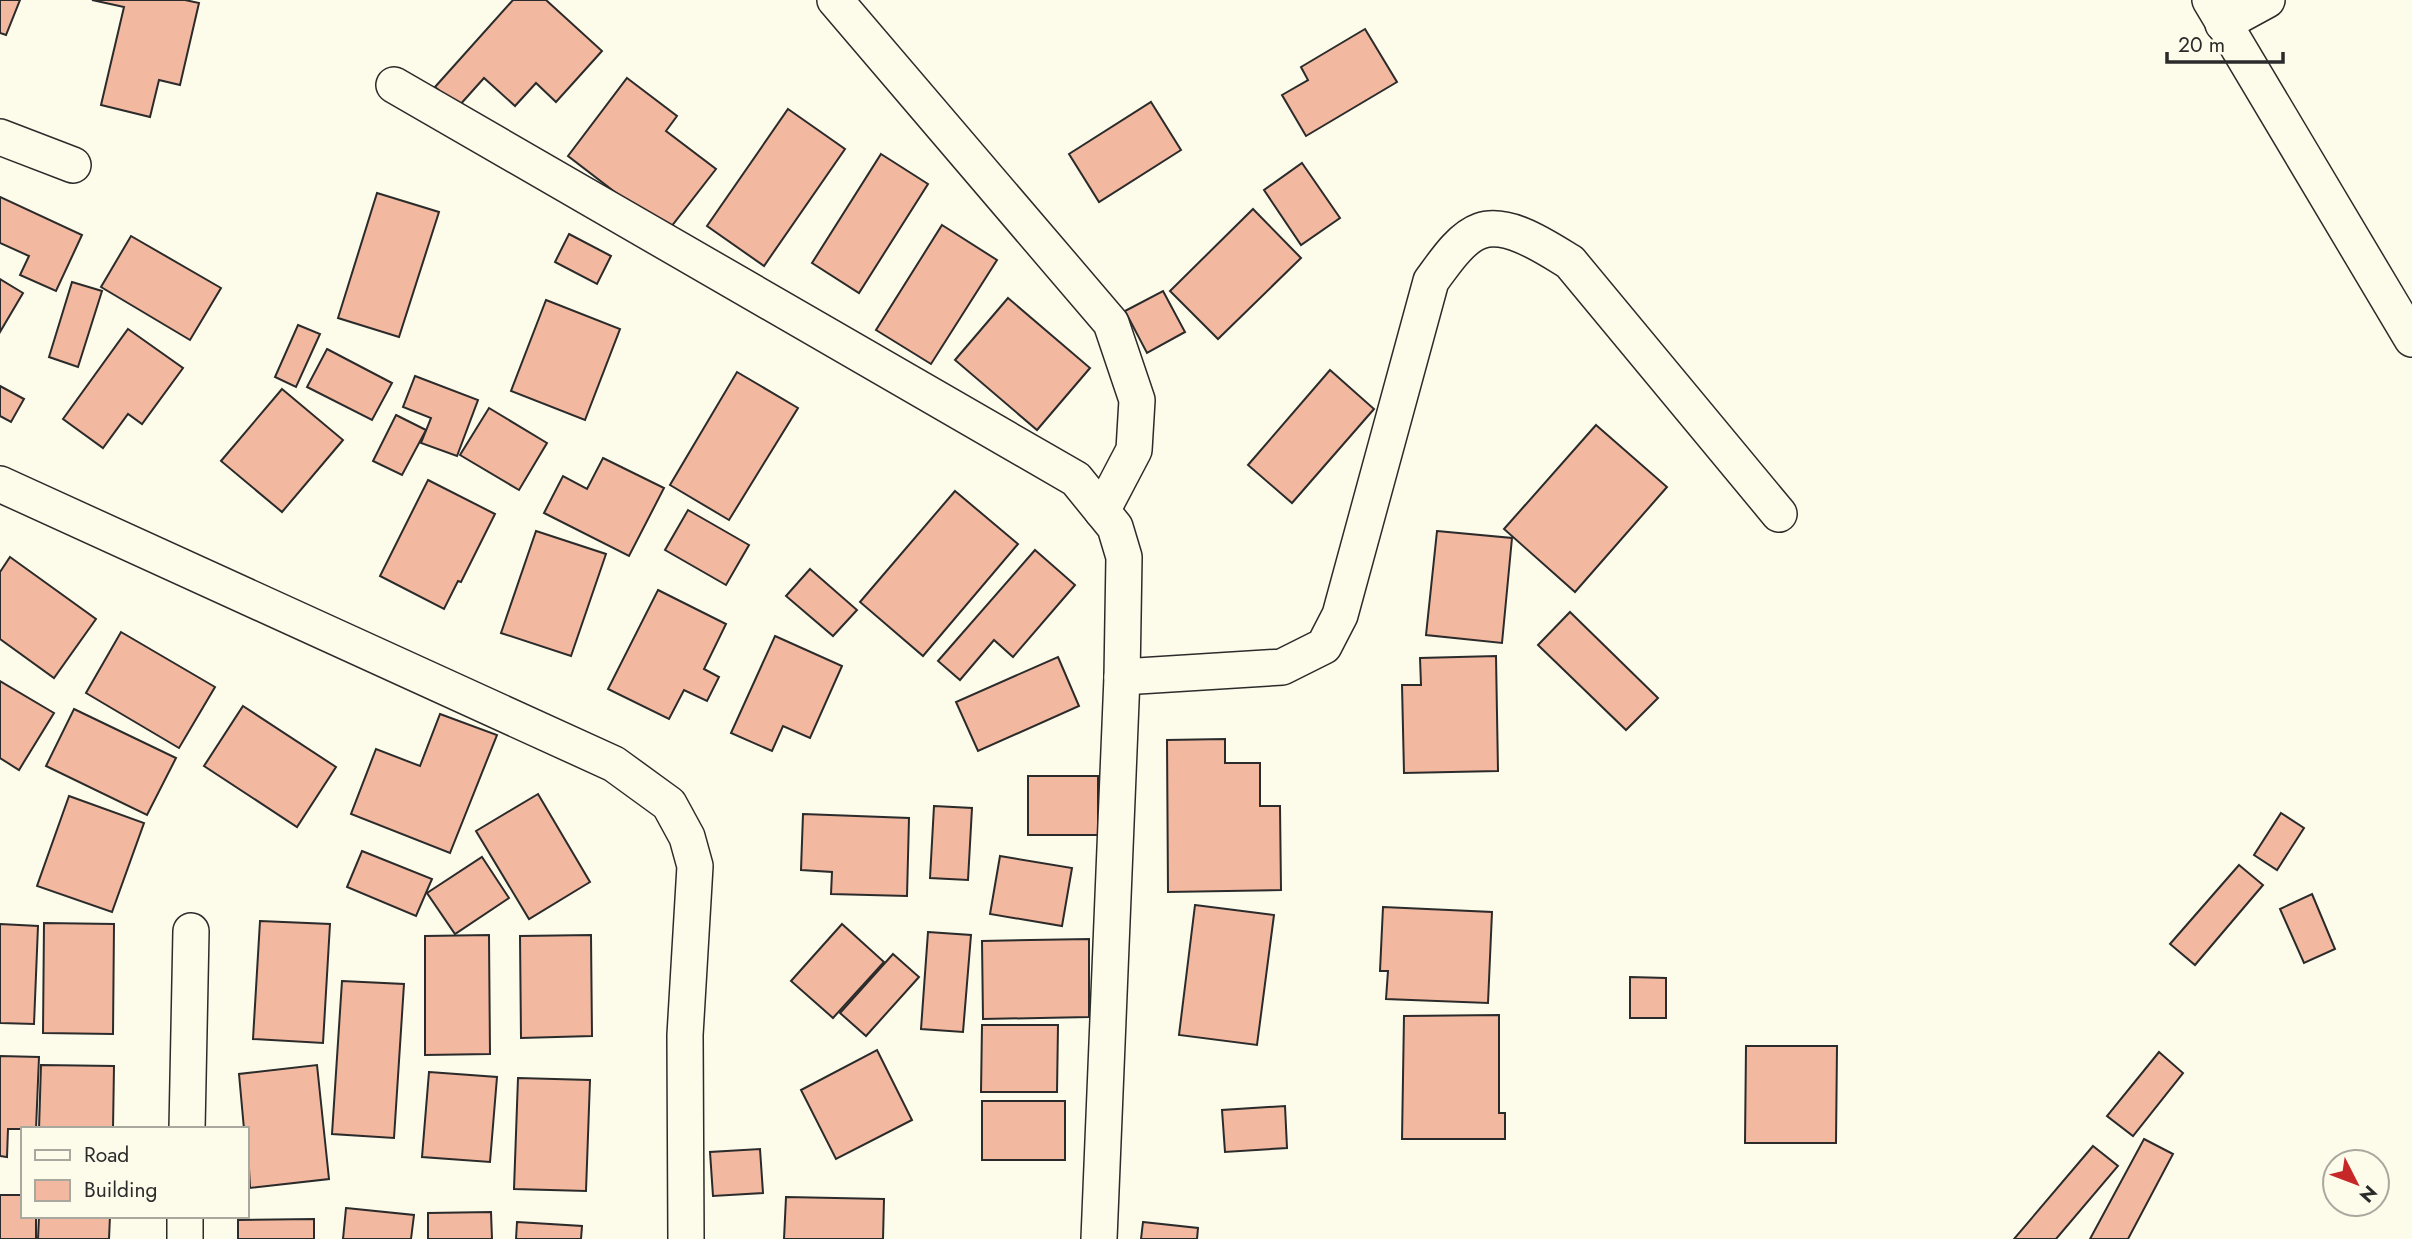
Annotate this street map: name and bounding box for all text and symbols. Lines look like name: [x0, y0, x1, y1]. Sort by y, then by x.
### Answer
scale bar: [2167, 21, 2282, 65]
text: 20 m: [2178, 30, 2225, 60]
legend: [21, 1127, 248, 1218]
text: Road: [84, 1140, 129, 1170]
north arrow: [2321, 1148, 2391, 1218]
text: Building: [84, 1175, 157, 1205]
text: N: [2353, 1179, 2383, 1209]

